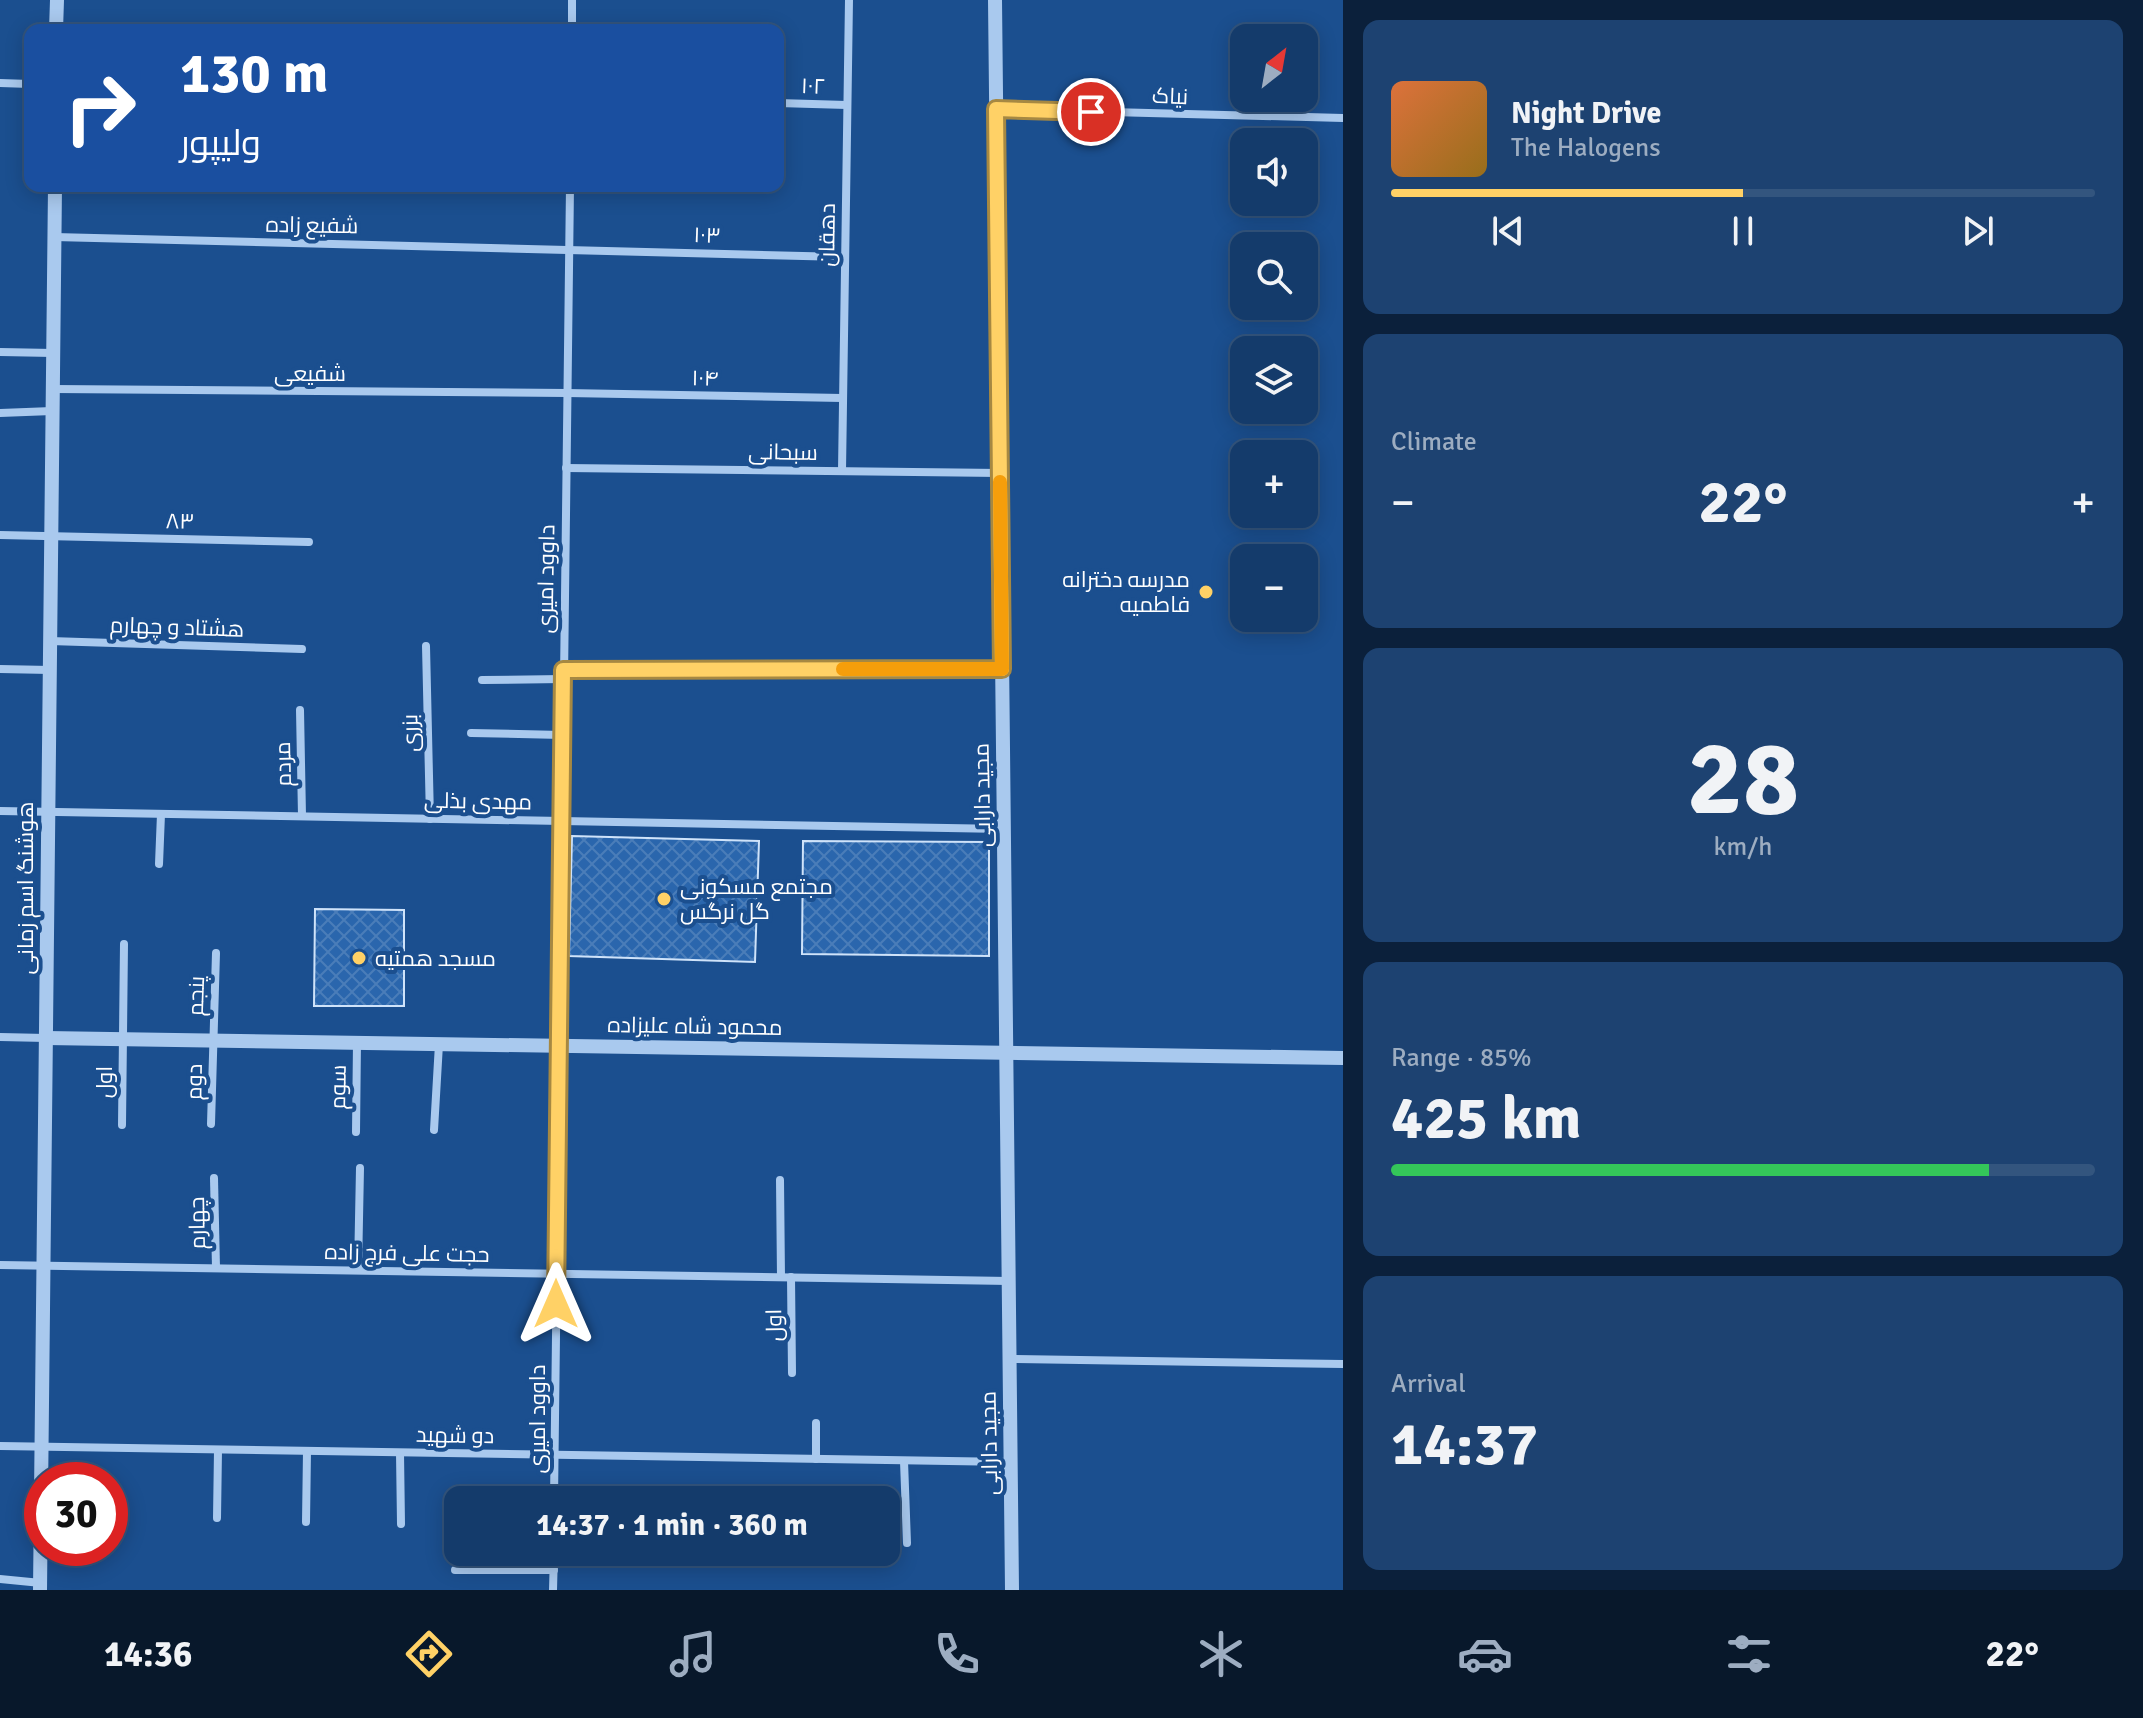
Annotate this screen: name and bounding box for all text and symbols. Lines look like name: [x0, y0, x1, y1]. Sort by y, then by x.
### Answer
north arrow: [1230, 24, 1318, 112]
map controls: [1230, 24, 1318, 632]
text: 130 m: [180, 39, 328, 108]
icon: right: [48, 56, 152, 160]
street label: ۱۰۲: [801, 72, 825, 100]
pin: [1057, 78, 1125, 146]
street label: نیاک: [1151, 82, 1189, 110]
icon: arrive: [1069, 90, 1113, 134]
text: Night Drive: [1511, 95, 1661, 132]
text: ولیپور: [180, 121, 261, 166]
button: sound: [1230, 128, 1318, 216]
text: The Halogens: [1511, 132, 1661, 164]
street label: دهقان: [813, 203, 841, 267]
icon: previous: [1486, 209, 1530, 253]
icon: pause: [1721, 209, 1765, 253]
icon: next: [1956, 209, 2000, 253]
street label: شفیع زاده: [265, 211, 359, 240]
street label: ۱۰۳: [693, 221, 721, 249]
button: search: [1230, 232, 1318, 320]
button: layers: [1230, 336, 1318, 424]
street label: شفیعی: [274, 360, 346, 387]
street label: ۱۰۴: [691, 364, 719, 392]
text: Climate: [1391, 426, 1477, 458]
street label: سبحانی: [748, 438, 818, 466]
button: +: [1230, 440, 1318, 528]
text: 22°: [1699, 466, 1787, 540]
text: −: [1391, 476, 1415, 530]
text: +: [2071, 476, 2095, 530]
street label: ۸۳: [165, 507, 195, 535]
street label: داوود امیری: [532, 524, 560, 634]
button: −: [1230, 544, 1318, 632]
place label: مدرسه دخترانه فاطمیه: [1062, 566, 1190, 618]
marker: مدرسه دخترانه فاطمیه: [1197, 583, 1215, 601]
street label: هشتاد و چهارم: [109, 611, 245, 645]
street label: بزری: [396, 714, 424, 752]
text: 28: [1687, 715, 1799, 843]
street label: مردم: [269, 741, 299, 787]
street label: مجید دارابی: [968, 743, 996, 847]
street label: مهدی بذلی: [424, 787, 532, 815]
street label: هوشنگ اسم زمانی: [12, 802, 41, 974]
text: km/h: [1714, 831, 1772, 863]
place label: مجتمع مسکونی گل نرگس: [680, 873, 833, 925]
marker: مجتمع مسکونی گل نرگس: [655, 890, 673, 908]
place label: مسجد همتیه: [375, 945, 496, 972]
marker: مسجد همتیه: [350, 949, 368, 967]
street label: پنجم: [182, 975, 212, 1017]
street label: محمود شاه علیزاده: [607, 1011, 783, 1041]
text: Range · 85%: [1391, 1042, 1532, 1074]
street label: دوم: [180, 1064, 210, 1100]
street label: سوم: [324, 1064, 354, 1110]
street label: اول: [91, 1066, 118, 1098]
text: 425 km: [1391, 1082, 1581, 1156]
street label: چهارم: [183, 1196, 213, 1250]
street label: حجت علی فرج زاده: [324, 1238, 490, 1269]
position arrow: [514, 1262, 598, 1346]
street label: اول: [760, 1308, 788, 1342]
street label: داوود امیری: [524, 1365, 551, 1473]
text: Arrival: [1391, 1368, 1466, 1400]
street label: مجید دارابی: [975, 1391, 1003, 1495]
text: 14:37: [1391, 1408, 1538, 1482]
street label: دو شهید: [416, 1421, 494, 1449]
speed limit sign: 30: [24, 1462, 128, 1566]
text: 14:37 · 1 min · 360 m: [536, 1507, 808, 1544]
icon: directions: [401, 1626, 457, 1682]
icon: music: [665, 1626, 721, 1682]
icon: phone: [929, 1626, 985, 1682]
icon: climate: [1193, 1626, 1249, 1682]
icon: car: [1457, 1626, 1513, 1682]
icon: filters: [1721, 1626, 1777, 1682]
text: 14:36: [104, 1632, 192, 1677]
text: 22°: [1986, 1632, 2039, 1677]

